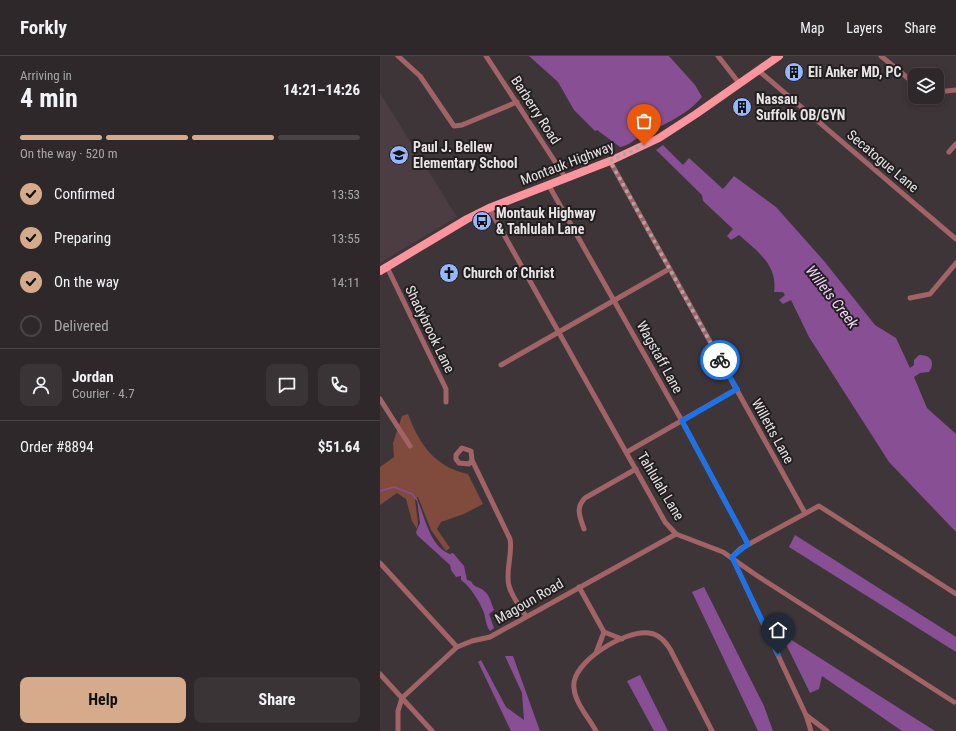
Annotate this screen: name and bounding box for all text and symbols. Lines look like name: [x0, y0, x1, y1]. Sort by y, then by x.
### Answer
text: Forkly: [20, 16, 67, 39]
text: Map: [800, 20, 824, 36]
text: Layers: [846, 20, 883, 36]
text: Share: [905, 20, 936, 36]
building icon: Eli Anker MD, PC: [783, 61, 805, 83]
place label: Eli Anker MD, PC: [808, 64, 901, 80]
text: Arriving in: [20, 68, 72, 83]
map controls: [908, 68, 944, 104]
button: layers: [908, 68, 944, 104]
street label: Barberry Road: [508, 73, 564, 147]
text: 14:21–14:26: [283, 81, 360, 99]
text: 4 min: [20, 83, 78, 113]
place label: Nassau Suffolk OB/GYN: [756, 91, 845, 123]
building icon: Nassau Suffolk OB/GYN: [731, 96, 753, 118]
pin: [627, 104, 661, 145]
icon: bag: [633, 110, 655, 132]
street label: Secatogue Lane: [844, 127, 922, 196]
street label: Montauk Highway: [518, 138, 616, 188]
place label: Paul J. Bellew Elementary School: [413, 139, 518, 171]
school or university icon: Paul J. Bellew Elementary School: [388, 144, 410, 166]
text: On the way · 520 m: [20, 146, 117, 161]
icon: check: [20, 183, 42, 205]
text: Confirmed: [54, 185, 115, 203]
text: 13:53: [331, 187, 360, 202]
place label: Montauk Highway & Tahlulah Lane: [496, 205, 597, 237]
bus stop icon: Montauk Highway & Tahlulah Lane: [471, 210, 493, 232]
icon: check: [20, 227, 42, 249]
text: Preparing: [54, 229, 111, 247]
text: 13:55: [331, 231, 360, 246]
church icon: Church of Christ: [438, 262, 460, 284]
water label: Willets Creek: [802, 262, 862, 332]
place label: Church of Christ: [463, 265, 554, 281]
icon: check: [20, 271, 42, 293]
text: On the way: [54, 273, 119, 291]
text: 14:11: [331, 275, 360, 290]
street label: Shadybrook Lane: [402, 283, 458, 376]
text: Delivered: [54, 317, 109, 335]
street label: Wagstaff Lane: [634, 318, 687, 396]
courier: [700, 340, 740, 380]
icon: bike: [709, 349, 731, 371]
button: person: [20, 364, 62, 406]
button: chat: [266, 364, 308, 406]
button: phone: [318, 364, 360, 406]
text: Jordan: [72, 368, 114, 386]
text: Courier · 4.7: [72, 386, 135, 401]
street label: Willetts Lane: [749, 396, 798, 467]
text: Order #8894: [20, 438, 94, 456]
text: $51.64: [318, 438, 360, 456]
street label: Tahlulah Lane: [634, 449, 688, 523]
street label: Magoun Road: [492, 575, 566, 627]
pin: [761, 613, 795, 654]
icon: home: [767, 619, 789, 641]
button: Help: [20, 677, 186, 723]
button: Share: [194, 677, 360, 723]

